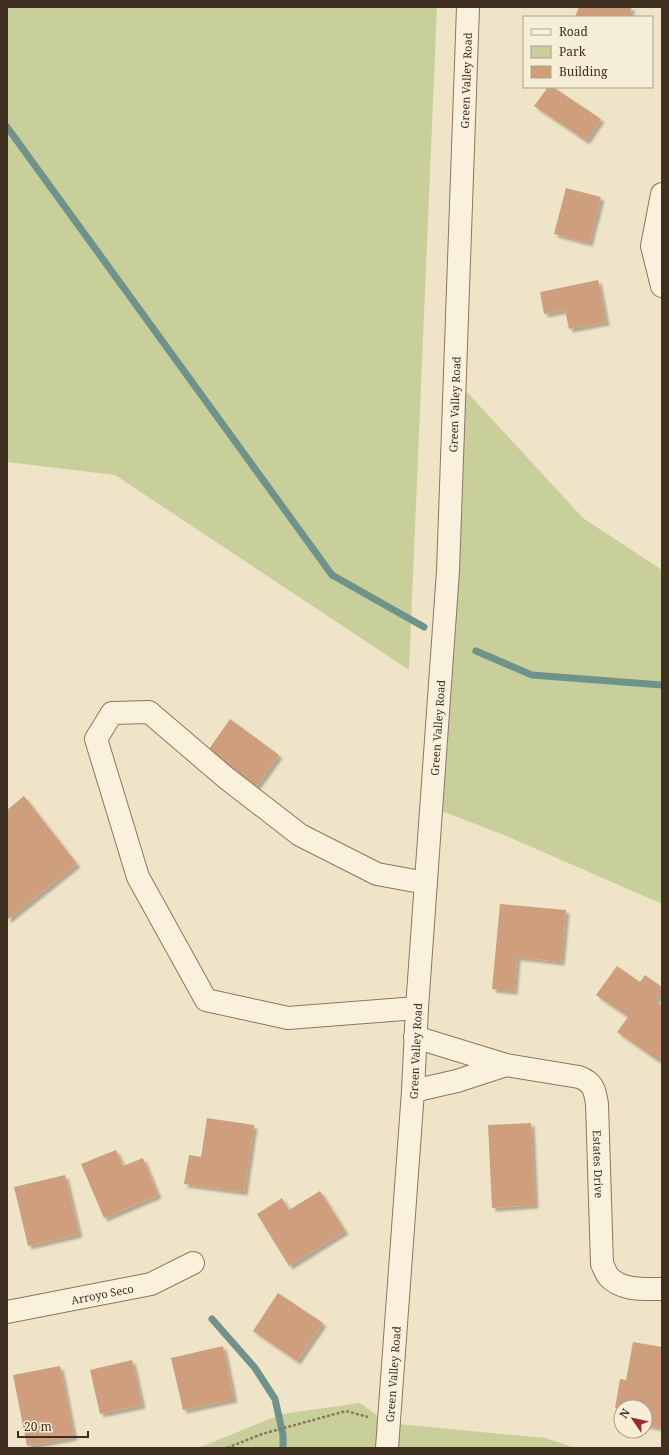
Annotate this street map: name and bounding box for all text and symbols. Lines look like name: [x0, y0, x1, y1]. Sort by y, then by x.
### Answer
legend: [523, 16, 653, 88]
text: Road: [559, 23, 589, 40]
street label: Green Valley Road: [456, 32, 475, 129]
text: Park: [559, 43, 587, 60]
text: Building: [559, 63, 608, 80]
street label: Green Valley Road: [445, 356, 463, 453]
street label: Green Valley Road: [426, 679, 448, 776]
street label: Green Valley Road: [405, 1002, 425, 1100]
street label: Estates Drive: [590, 1130, 607, 1199]
street label: Arroyo Seco: [70, 1280, 135, 1307]
street label: Green Valley Road: [381, 1325, 403, 1423]
north arrow: [613, 1399, 653, 1439]
text: N: [616, 1405, 633, 1421]
scale bar: [18, 1413, 88, 1439]
text: 20 m: [24, 1418, 52, 1435]

